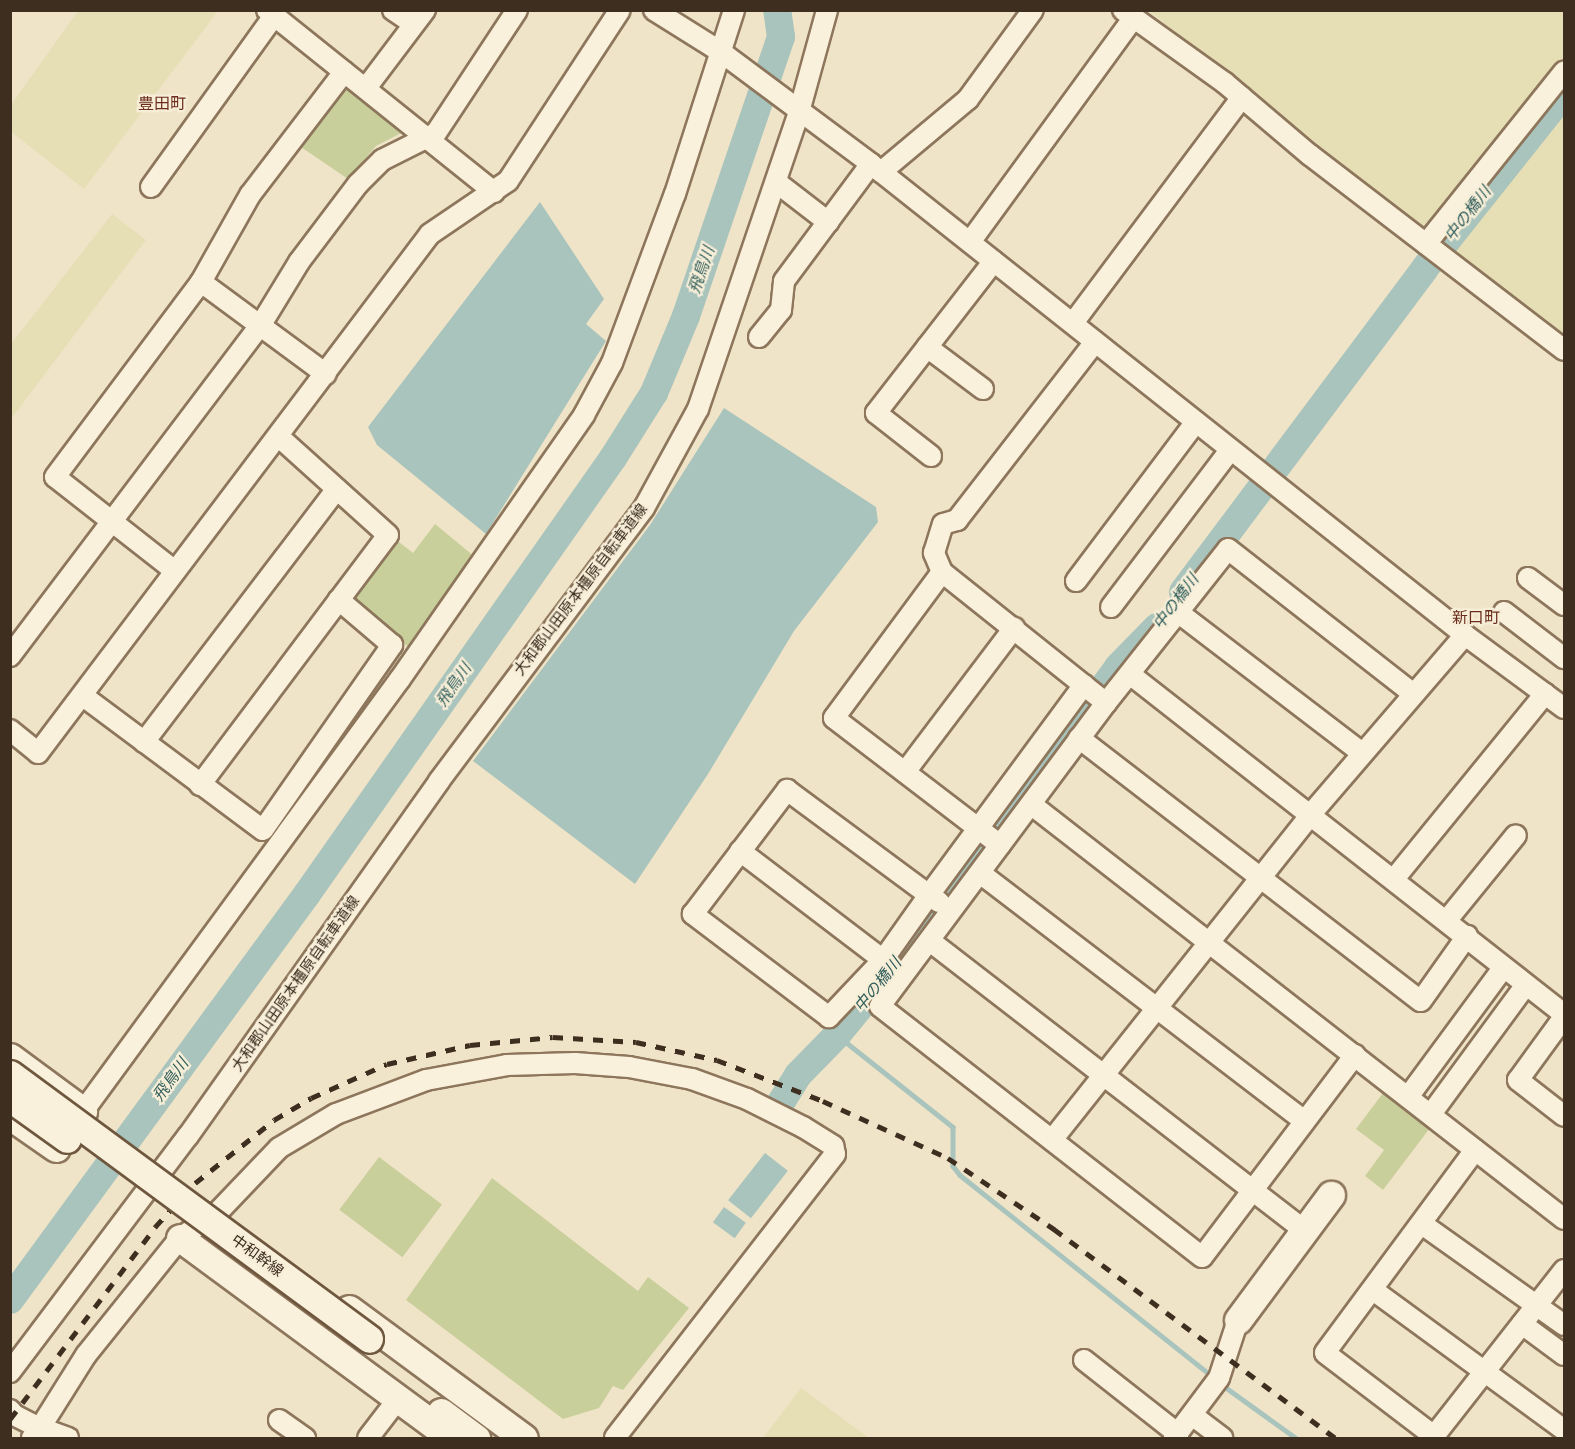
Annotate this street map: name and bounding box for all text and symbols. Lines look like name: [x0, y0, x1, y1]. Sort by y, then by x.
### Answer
district label: 豊田町: [138, 94, 186, 114]
water label: 中の橋川: [1441, 183, 1495, 245]
water label: 飛鳥川: [685, 244, 719, 296]
street label: 大和郡山田原本橿原自転車道線: [511, 501, 651, 679]
water label: 中の橋川: [1149, 571, 1203, 633]
district label: 新口町: [1452, 608, 1500, 628]
water label: 飛鳥川: [432, 660, 476, 710]
street label: 大和郡山田原本橿原自転車道線: [228, 893, 364, 1075]
water label: 中の橋川: [850, 954, 906, 1016]
water label: 飛鳥川: [149, 1055, 193, 1105]
street label: 中和幹線: [227, 1231, 287, 1281]

